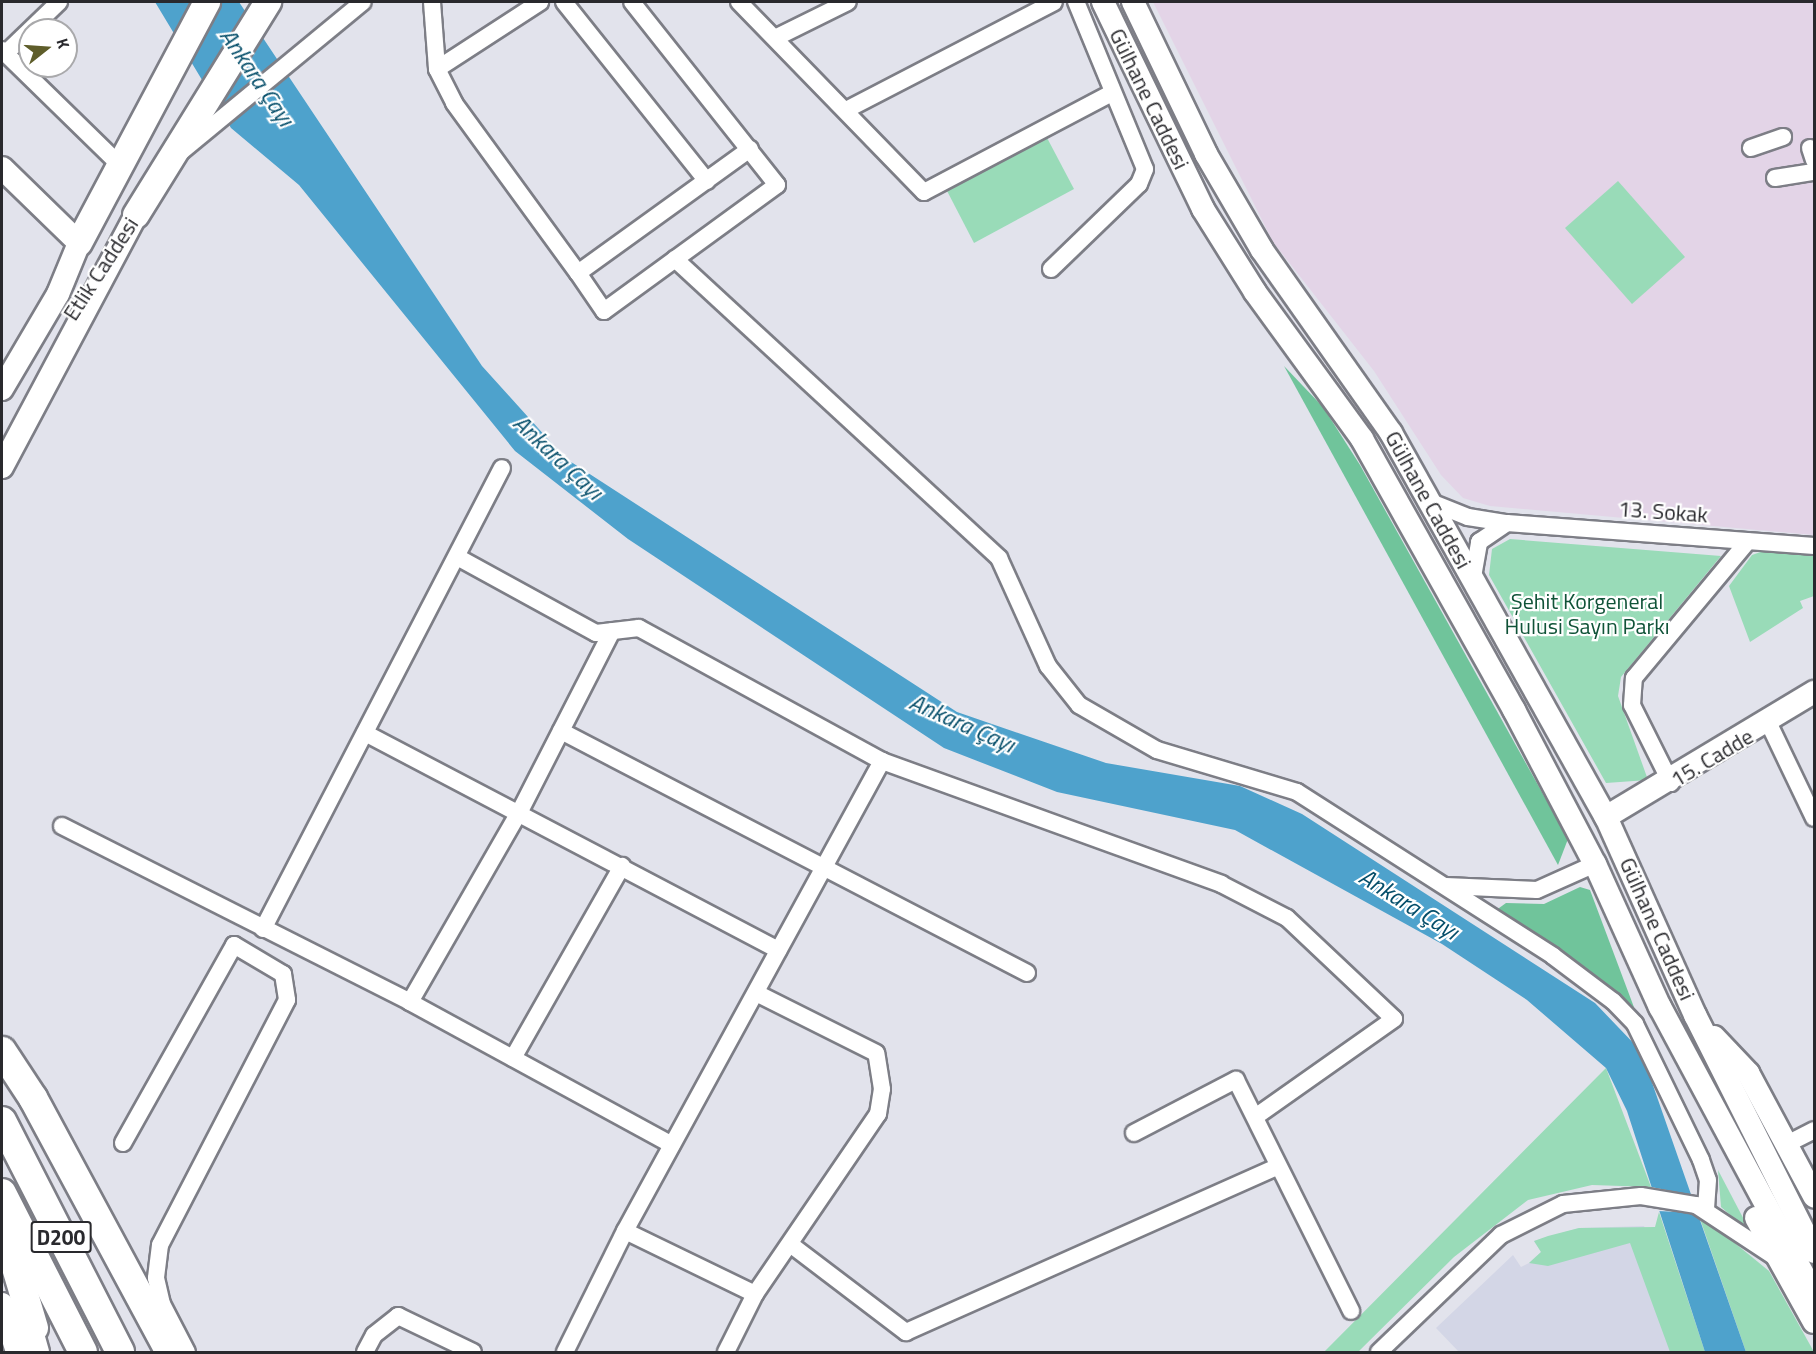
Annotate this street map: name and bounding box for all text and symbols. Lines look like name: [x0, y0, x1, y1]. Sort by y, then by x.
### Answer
north arrow: [18, 18, 78, 78]
water label: Ankara Çayı: [214, 23, 300, 131]
street label: Gülhane Caddesi: [1104, 24, 1194, 174]
text: K: [50, 35, 76, 51]
street label: Etlik Caddesi: [58, 213, 144, 325]
water label: Ankara Çayı: [507, 408, 609, 506]
street label: Gülhane Caddesi: [1379, 427, 1477, 573]
street label: 13. Sokak: [1617, 496, 1709, 528]
park label: Şehit Korgeneral Hulusi Sayın Parkı: [1504, 588, 1670, 640]
water label: Ankara Çayı: [905, 687, 1019, 759]
street label: 15. Cadde: [1666, 723, 1758, 793]
street label: Gülhane Caddesi: [1614, 854, 1700, 1004]
water label: Ankara Çayı: [1354, 862, 1464, 946]
road number: D200: [29, 1219, 92, 1255]

